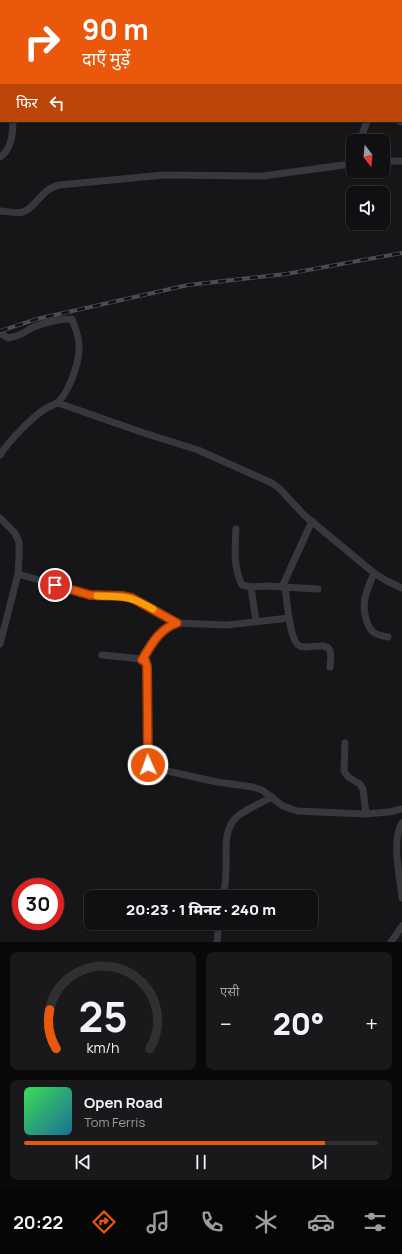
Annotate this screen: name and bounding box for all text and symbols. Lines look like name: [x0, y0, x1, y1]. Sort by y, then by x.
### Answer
text: 90 m: [82, 10, 149, 48]
icon: right: [16, 16, 68, 68]
text: दाएँ मुड़ें: [82, 46, 130, 70]
text: फिर: [16, 92, 38, 113]
icon: left: [46, 92, 68, 114]
north arrow: [346, 134, 390, 178]
map controls: [346, 134, 390, 230]
button: sound: [346, 186, 390, 230]
pin: [38, 568, 72, 602]
icon: arrive: [44, 574, 66, 596]
position arrow: [127, 744, 169, 786]
speed limit sign: 30: [12, 878, 64, 930]
text: 20:23 · 1 मिनट · 240 m: [126, 899, 276, 920]
text: एसी: [220, 982, 239, 1000]
text: 25: [78, 988, 128, 1044]
text: 20°: [273, 1003, 325, 1044]
text: −: [220, 1009, 232, 1039]
text: +: [365, 1009, 378, 1039]
text: km/h: [86, 1038, 120, 1057]
text: Open Road: [84, 1092, 163, 1113]
text: Tom Ferris: [84, 1113, 145, 1131]
icon: previous: [72, 1151, 94, 1173]
icon: pause: [190, 1151, 212, 1173]
icon: next: [308, 1151, 330, 1173]
icon: directions: [90, 1208, 118, 1236]
icon: music: [144, 1208, 172, 1236]
icon: phone: [198, 1208, 226, 1236]
icon: climate: [252, 1208, 280, 1236]
icon: car: [307, 1208, 335, 1236]
icon: filters: [361, 1208, 389, 1236]
text: 20:22: [13, 1210, 63, 1234]

